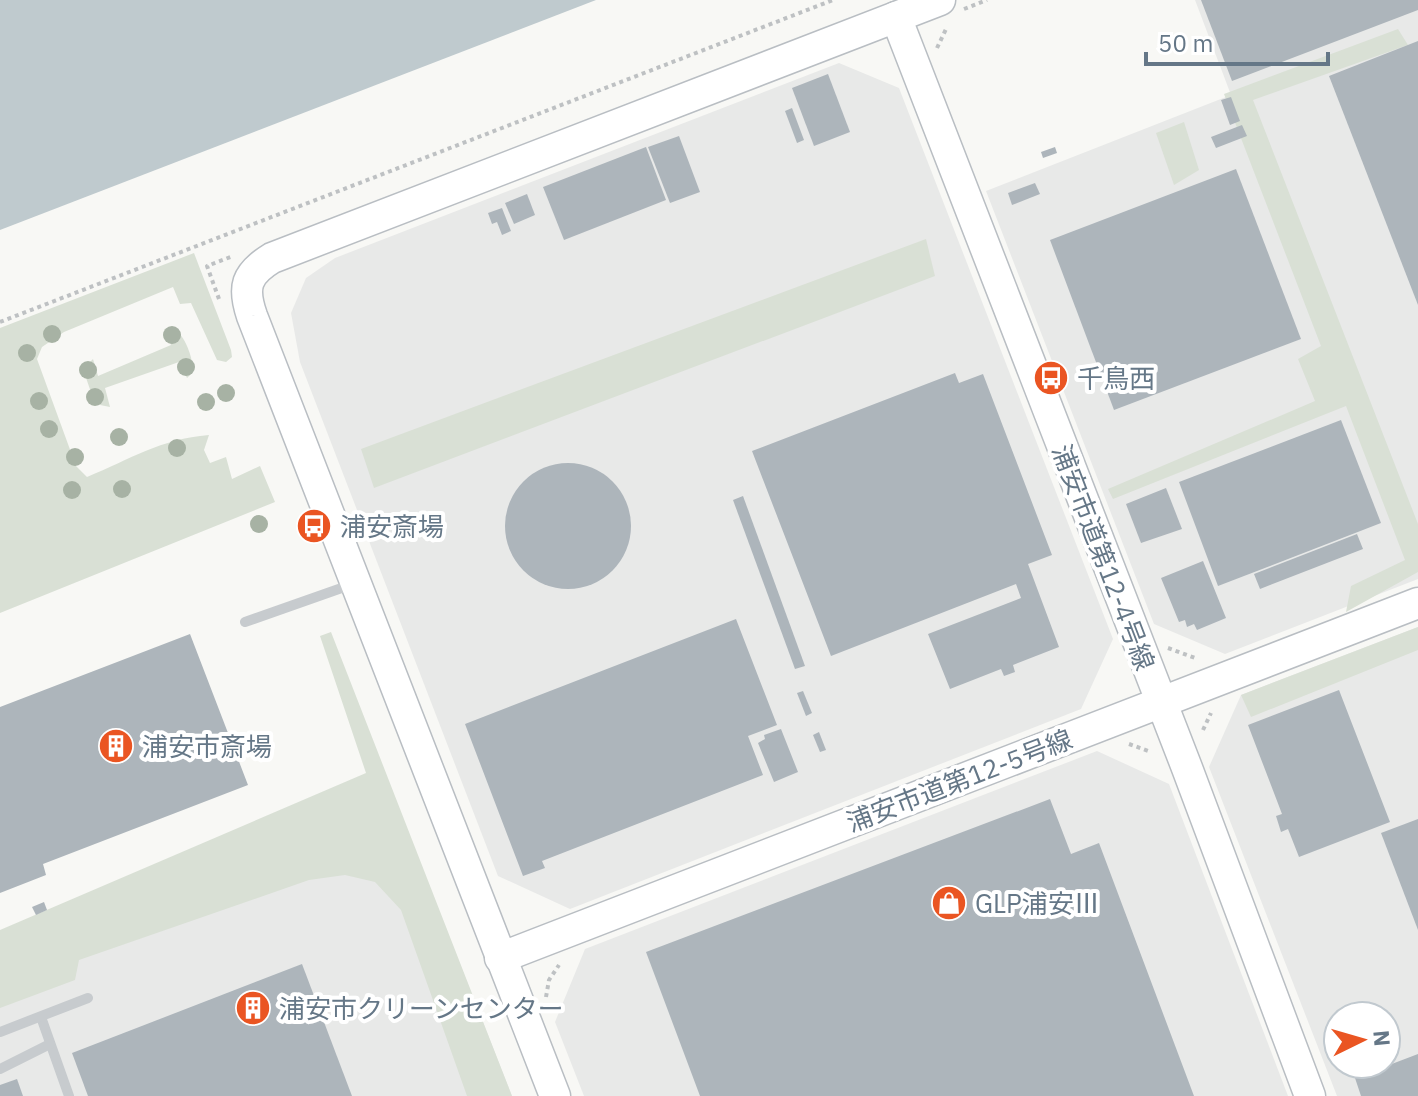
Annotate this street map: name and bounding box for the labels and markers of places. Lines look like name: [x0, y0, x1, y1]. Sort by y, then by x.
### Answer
bus stop icon: 千鳥西: [1032, 359, 1070, 397]
place label: 千鳥西: [1077, 361, 1155, 395]
bus stop icon: 浦安斎場: [295, 507, 333, 545]
place label: 浦安斎場: [340, 509, 444, 543]
building icon: 浦安市斎場: [97, 727, 135, 765]
place label: 浦安市斎場: [142, 729, 272, 763]
shop icon: GLP浦安Ⅲ: [930, 884, 968, 922]
place label: GLP浦安Ⅲ: [975, 886, 1100, 920]
building icon: 浦安市クリーンセンター: [234, 989, 272, 1027]
place label: 浦安市クリーンセンター: [279, 991, 564, 1025]

